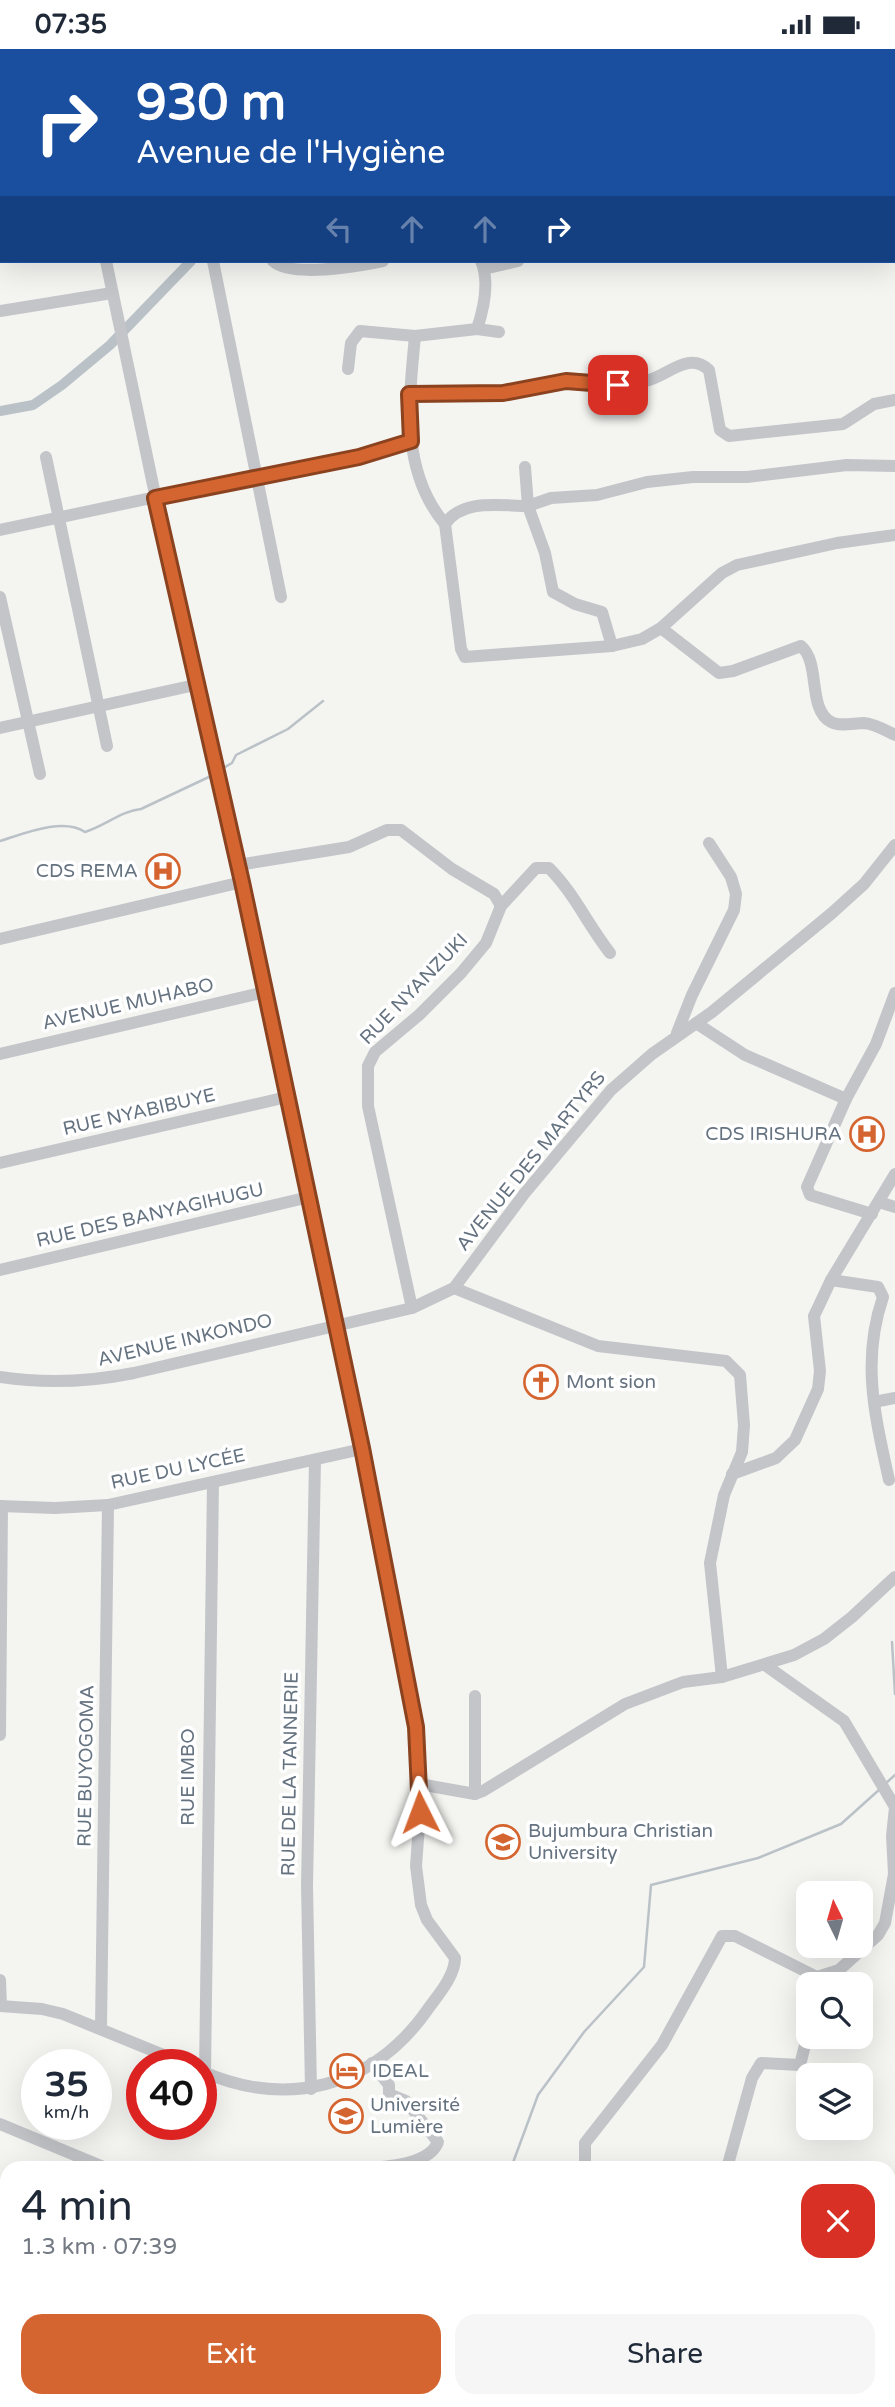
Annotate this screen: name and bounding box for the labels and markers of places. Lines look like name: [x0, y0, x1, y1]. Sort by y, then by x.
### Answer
pin: [588, 355, 648, 415]
hospital icon: CDS REMA: [144, 852, 182, 890]
place label: CDS REMA: [36, 860, 138, 882]
hospital icon: CDS IRISHURA: [848, 1115, 886, 1153]
place label: CDS IRISHURA: [705, 1123, 842, 1145]
church icon: Mont sion: [522, 1363, 560, 1401]
place label: Mont sion: [566, 1371, 656, 1393]
place label: Bujumbura Christian University: [528, 1820, 713, 1864]
school or university icon: Bujumbura Christian University: [484, 1823, 522, 1861]
hotel icon: IDEAL: [328, 2052, 366, 2090]
place label: IDEAL: [372, 2060, 429, 2082]
place label: Université Lumière: [370, 2094, 460, 2138]
school or university icon: Université Lumière: [327, 2097, 365, 2135]

